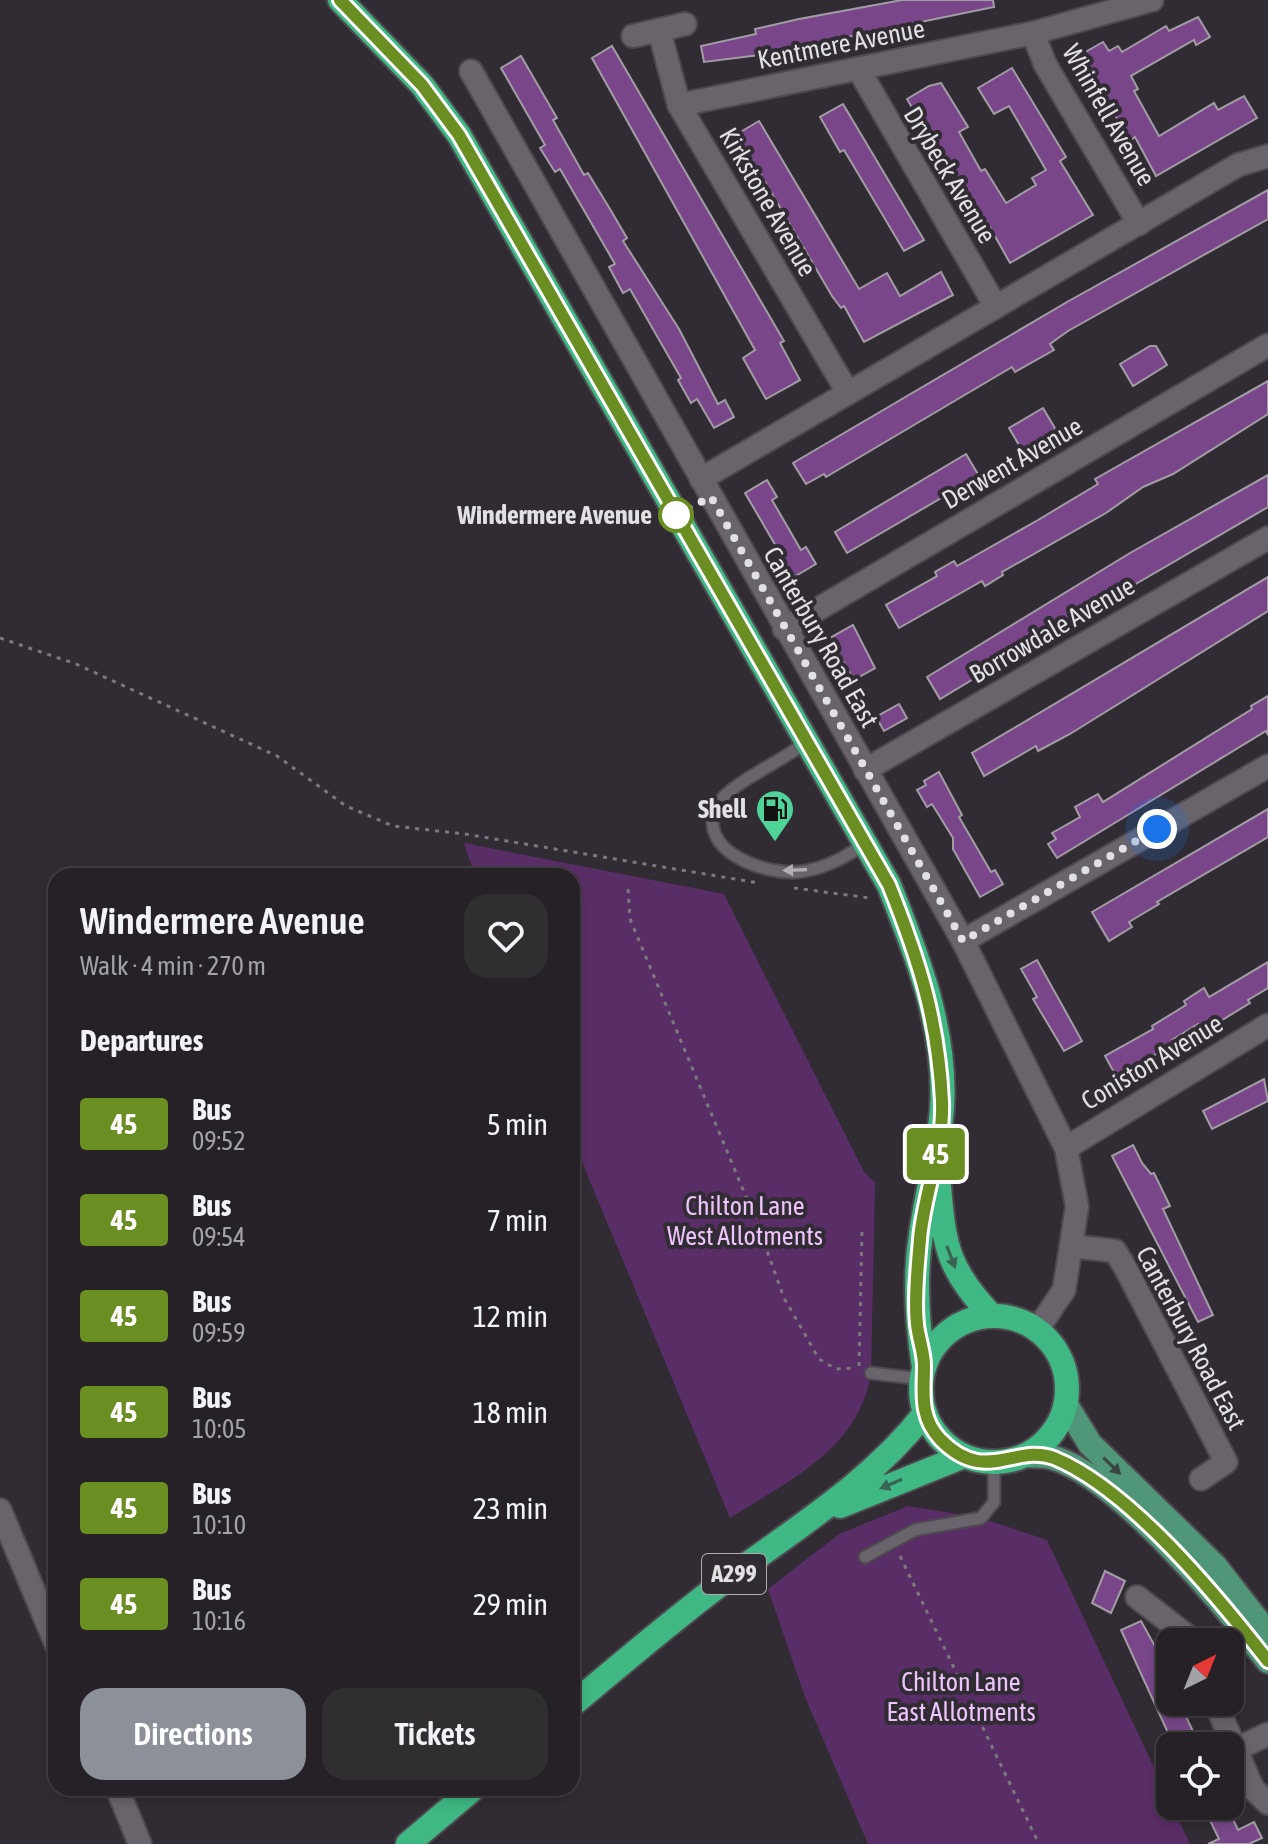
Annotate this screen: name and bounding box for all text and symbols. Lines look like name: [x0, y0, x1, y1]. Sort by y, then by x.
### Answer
street label: Kentmere Avenue: [755, 13, 927, 75]
street label: Whinfell Avenue: [1056, 39, 1162, 191]
street label: Drybeck Avenue: [898, 101, 1002, 249]
street label: Kirkstone Avenue: [713, 122, 823, 282]
street label: Derwent Avenue: [937, 411, 1087, 515]
marker: Windermere Avenue: [659, 498, 693, 532]
place label: Windermere Avenue: [456, 500, 652, 530]
street label: Canterbury Road East: [757, 542, 885, 732]
street label: Borrowdale Avenue: [964, 571, 1140, 689]
fuel station icon: Shell: [754, 788, 796, 843]
place label: Shell: [698, 794, 748, 824]
your location: [1137, 809, 1177, 849]
one-way arrow: [782, 864, 807, 877]
button: heart: [464, 894, 548, 978]
text: Windermere Avenue: [80, 899, 365, 942]
text: Walk · 4 min · 270 m: [80, 951, 266, 981]
street label: Coniston Avenue: [1076, 1008, 1228, 1116]
text: Departures: [80, 1023, 203, 1057]
text: Bus: [192, 1092, 231, 1126]
text: 5 min: [487, 1107, 548, 1141]
text: 45: [111, 1108, 137, 1140]
text: 09:52: [192, 1126, 246, 1156]
line badge: 45: [900, 1128, 972, 1180]
text: 45: [923, 1138, 949, 1170]
text: Bus: [192, 1188, 231, 1222]
park label: Chilton Lane West Allotments: [667, 1191, 823, 1251]
text: 7 min: [487, 1203, 548, 1237]
text: 45: [111, 1204, 137, 1236]
text: 09:54: [192, 1222, 246, 1252]
street label: Canterbury Road East: [1130, 1241, 1252, 1435]
one-way arrow: [945, 1245, 958, 1269]
text: Bus: [192, 1284, 231, 1318]
text: 12 min: [473, 1299, 548, 1333]
text: 45: [111, 1300, 137, 1332]
text: 09:59: [192, 1318, 246, 1348]
text: Bus: [192, 1380, 231, 1414]
text: 18 min: [473, 1395, 548, 1429]
text: 45: [111, 1396, 137, 1428]
text: 10:05: [192, 1414, 247, 1444]
one-way arrow: [1103, 1457, 1122, 1475]
text: Bus: [192, 1476, 231, 1510]
one-way arrow: [879, 1478, 903, 1491]
text: 23 min: [473, 1491, 548, 1525]
text: 45: [111, 1492, 137, 1524]
text: 10:10: [192, 1510, 246, 1540]
road number: A299: [702, 1554, 766, 1594]
text: Bus: [192, 1572, 231, 1606]
text: 29 min: [473, 1587, 548, 1621]
text: 45: [111, 1588, 137, 1620]
text: 10:16: [192, 1606, 246, 1636]
north arrow: [1156, 1628, 1244, 1716]
map controls: [1156, 1628, 1244, 1820]
park label: Chilton Lane East Allotments: [886, 1667, 1036, 1727]
button: Directions: [80, 1688, 306, 1780]
button: Tickets: [322, 1688, 548, 1780]
button: locate: [1156, 1732, 1244, 1820]

